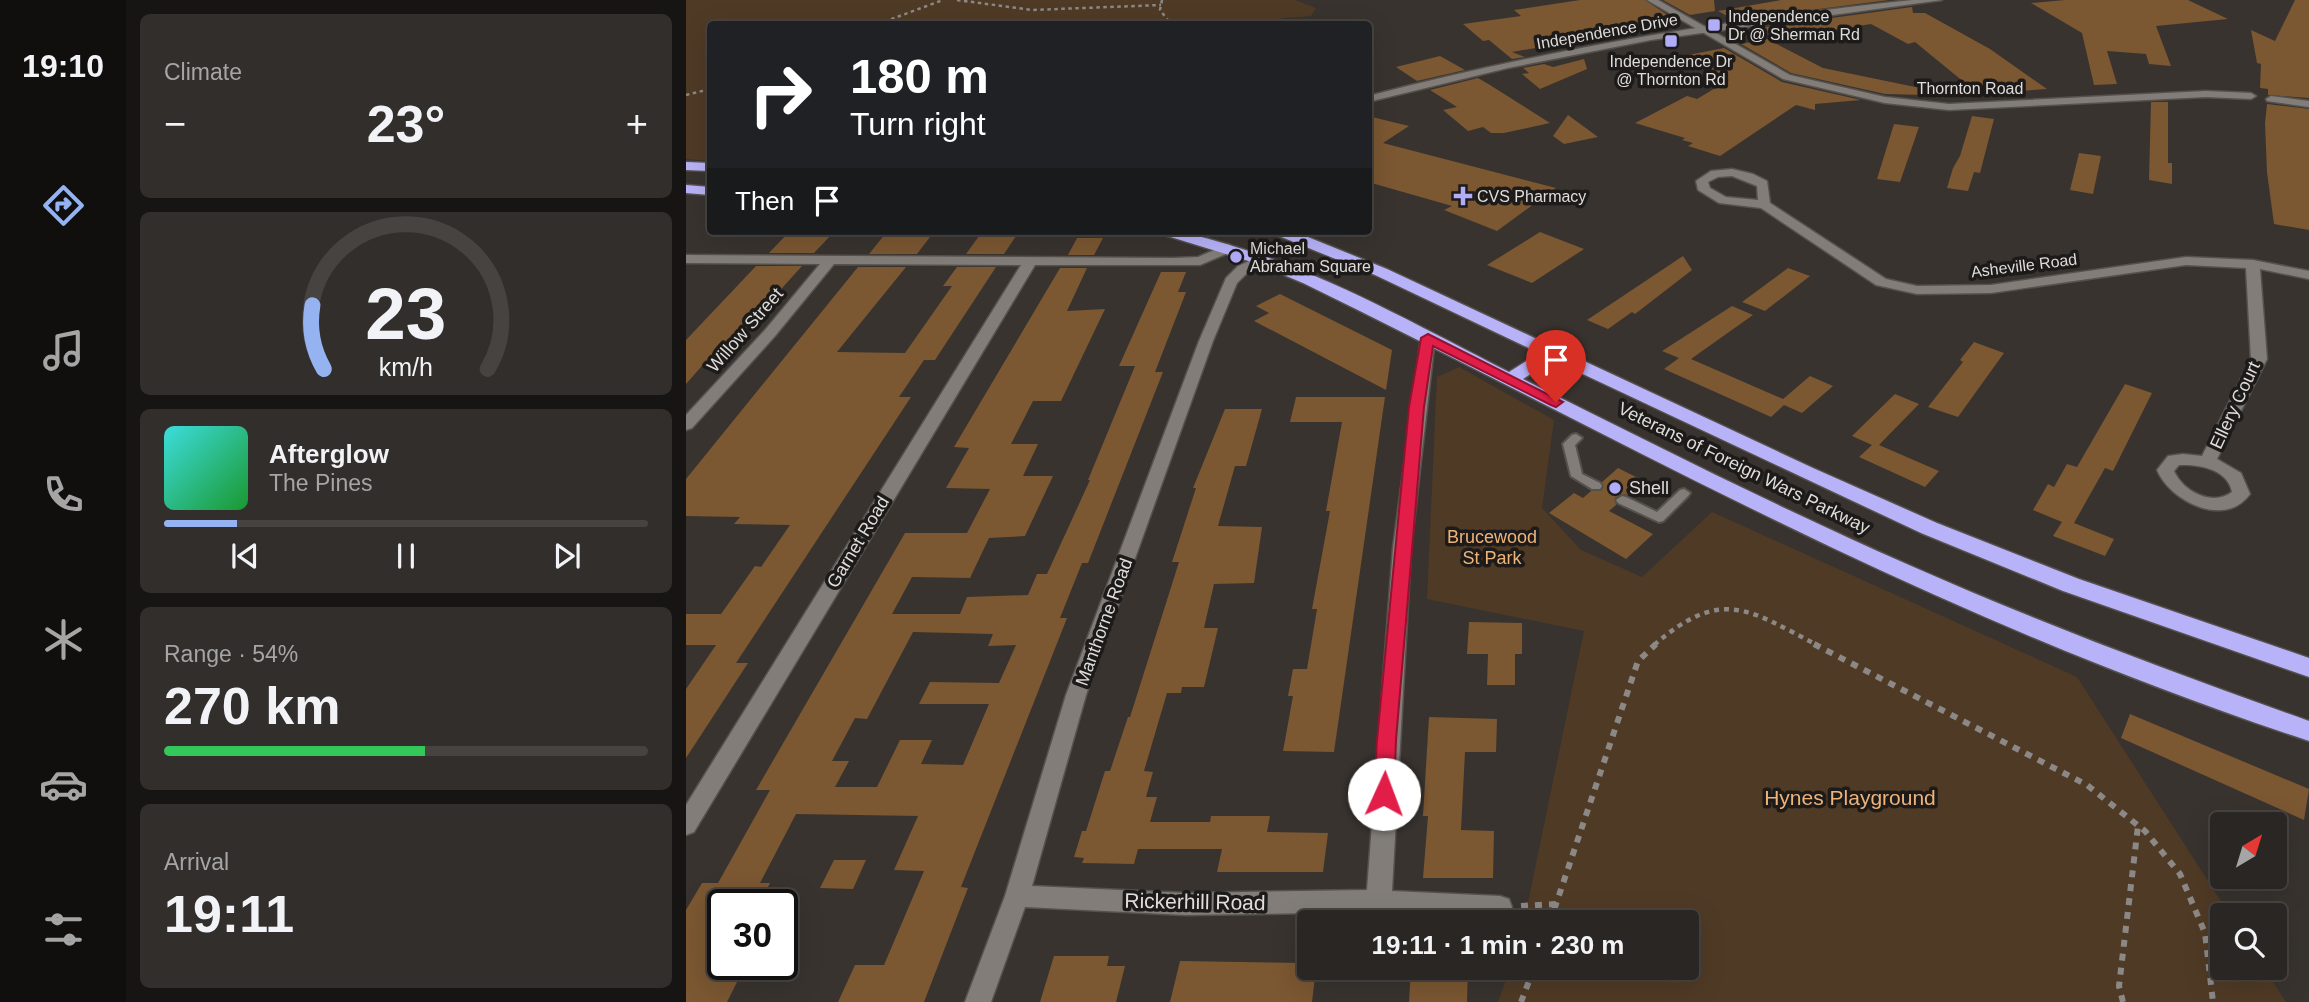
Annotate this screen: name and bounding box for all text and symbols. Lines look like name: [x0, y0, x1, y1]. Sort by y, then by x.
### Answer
place label: Independence Dr @ Sherman Rd: [1728, 8, 1860, 43]
street label: Independence Drive: [1535, 11, 1679, 52]
marker: Independence Dr @ Sherman Rd: [1706, 17, 1722, 33]
marker: Independence Dr @ Thornton Rd: [1663, 33, 1679, 49]
text: 19:10: [22, 48, 104, 84]
icon: right: [735, 49, 826, 140]
text: 180 m: [850, 49, 989, 103]
place label: Independence Dr @ Thornton Rd: [1610, 53, 1733, 88]
text: Climate: [164, 59, 242, 85]
street label: Thornton Road: [1917, 80, 2023, 97]
text: 23°: [367, 95, 445, 153]
text: −: [164, 103, 186, 145]
text: +: [626, 103, 648, 145]
text: Turn right: [850, 106, 986, 142]
icon: directions: [39, 181, 88, 230]
icon: arrive: [808, 182, 846, 220]
text: Then: [735, 186, 794, 216]
marker: CVS Pharmacy: [1455, 188, 1471, 204]
place label: CVS Pharmacy: [1477, 188, 1586, 205]
place label: Michael Abraham Square: [1250, 240, 1371, 275]
marker: Michael Abraham Square: [1228, 249, 1244, 265]
street label: Asheville Road: [1970, 251, 2078, 280]
text: 23: [366, 274, 446, 355]
street label: Willow Street: [703, 284, 787, 376]
icon: music: [39, 326, 88, 375]
pin: [1526, 330, 1586, 402]
icon: arrive: [1537, 341, 1575, 379]
text: km/h: [379, 353, 433, 381]
street label: Ellery Court: [2206, 358, 2264, 452]
street label: Veterans of Foreign Wars Parkway: [1615, 398, 1873, 538]
text: Afterglow: [269, 439, 389, 469]
icon: phone: [39, 470, 88, 519]
text: The Pines: [269, 470, 373, 496]
place label: Shell: [1629, 478, 1669, 498]
marker: Shell: [1607, 480, 1623, 496]
street label: Garnet Road: [823, 493, 893, 591]
park label: Brucewood St Park: [1447, 527, 1537, 568]
icon: previous: [226, 537, 264, 575]
icon: pause: [387, 537, 425, 575]
icon: next: [548, 537, 586, 575]
street label: Manthorne Road: [1072, 556, 1136, 688]
icon: climate: [39, 615, 88, 664]
text: Range · 54%: [164, 641, 298, 667]
text: 270 km: [164, 677, 340, 735]
position arrow: [1347, 757, 1421, 831]
icon: car: [39, 760, 88, 809]
park label: Hynes Playground: [1764, 786, 1936, 809]
north arrow: [2210, 812, 2287, 889]
map controls: [2210, 812, 2287, 980]
text: Arrival: [164, 849, 229, 875]
text: 19:11: [164, 885, 294, 943]
speed limit sign: 30: [707, 889, 798, 980]
street label: Rickerhill Road: [1124, 889, 1266, 914]
button: search: [2210, 903, 2287, 980]
icon: filters: [39, 905, 88, 954]
text: 19:11 · 1 min · 230 m: [1372, 930, 1624, 960]

